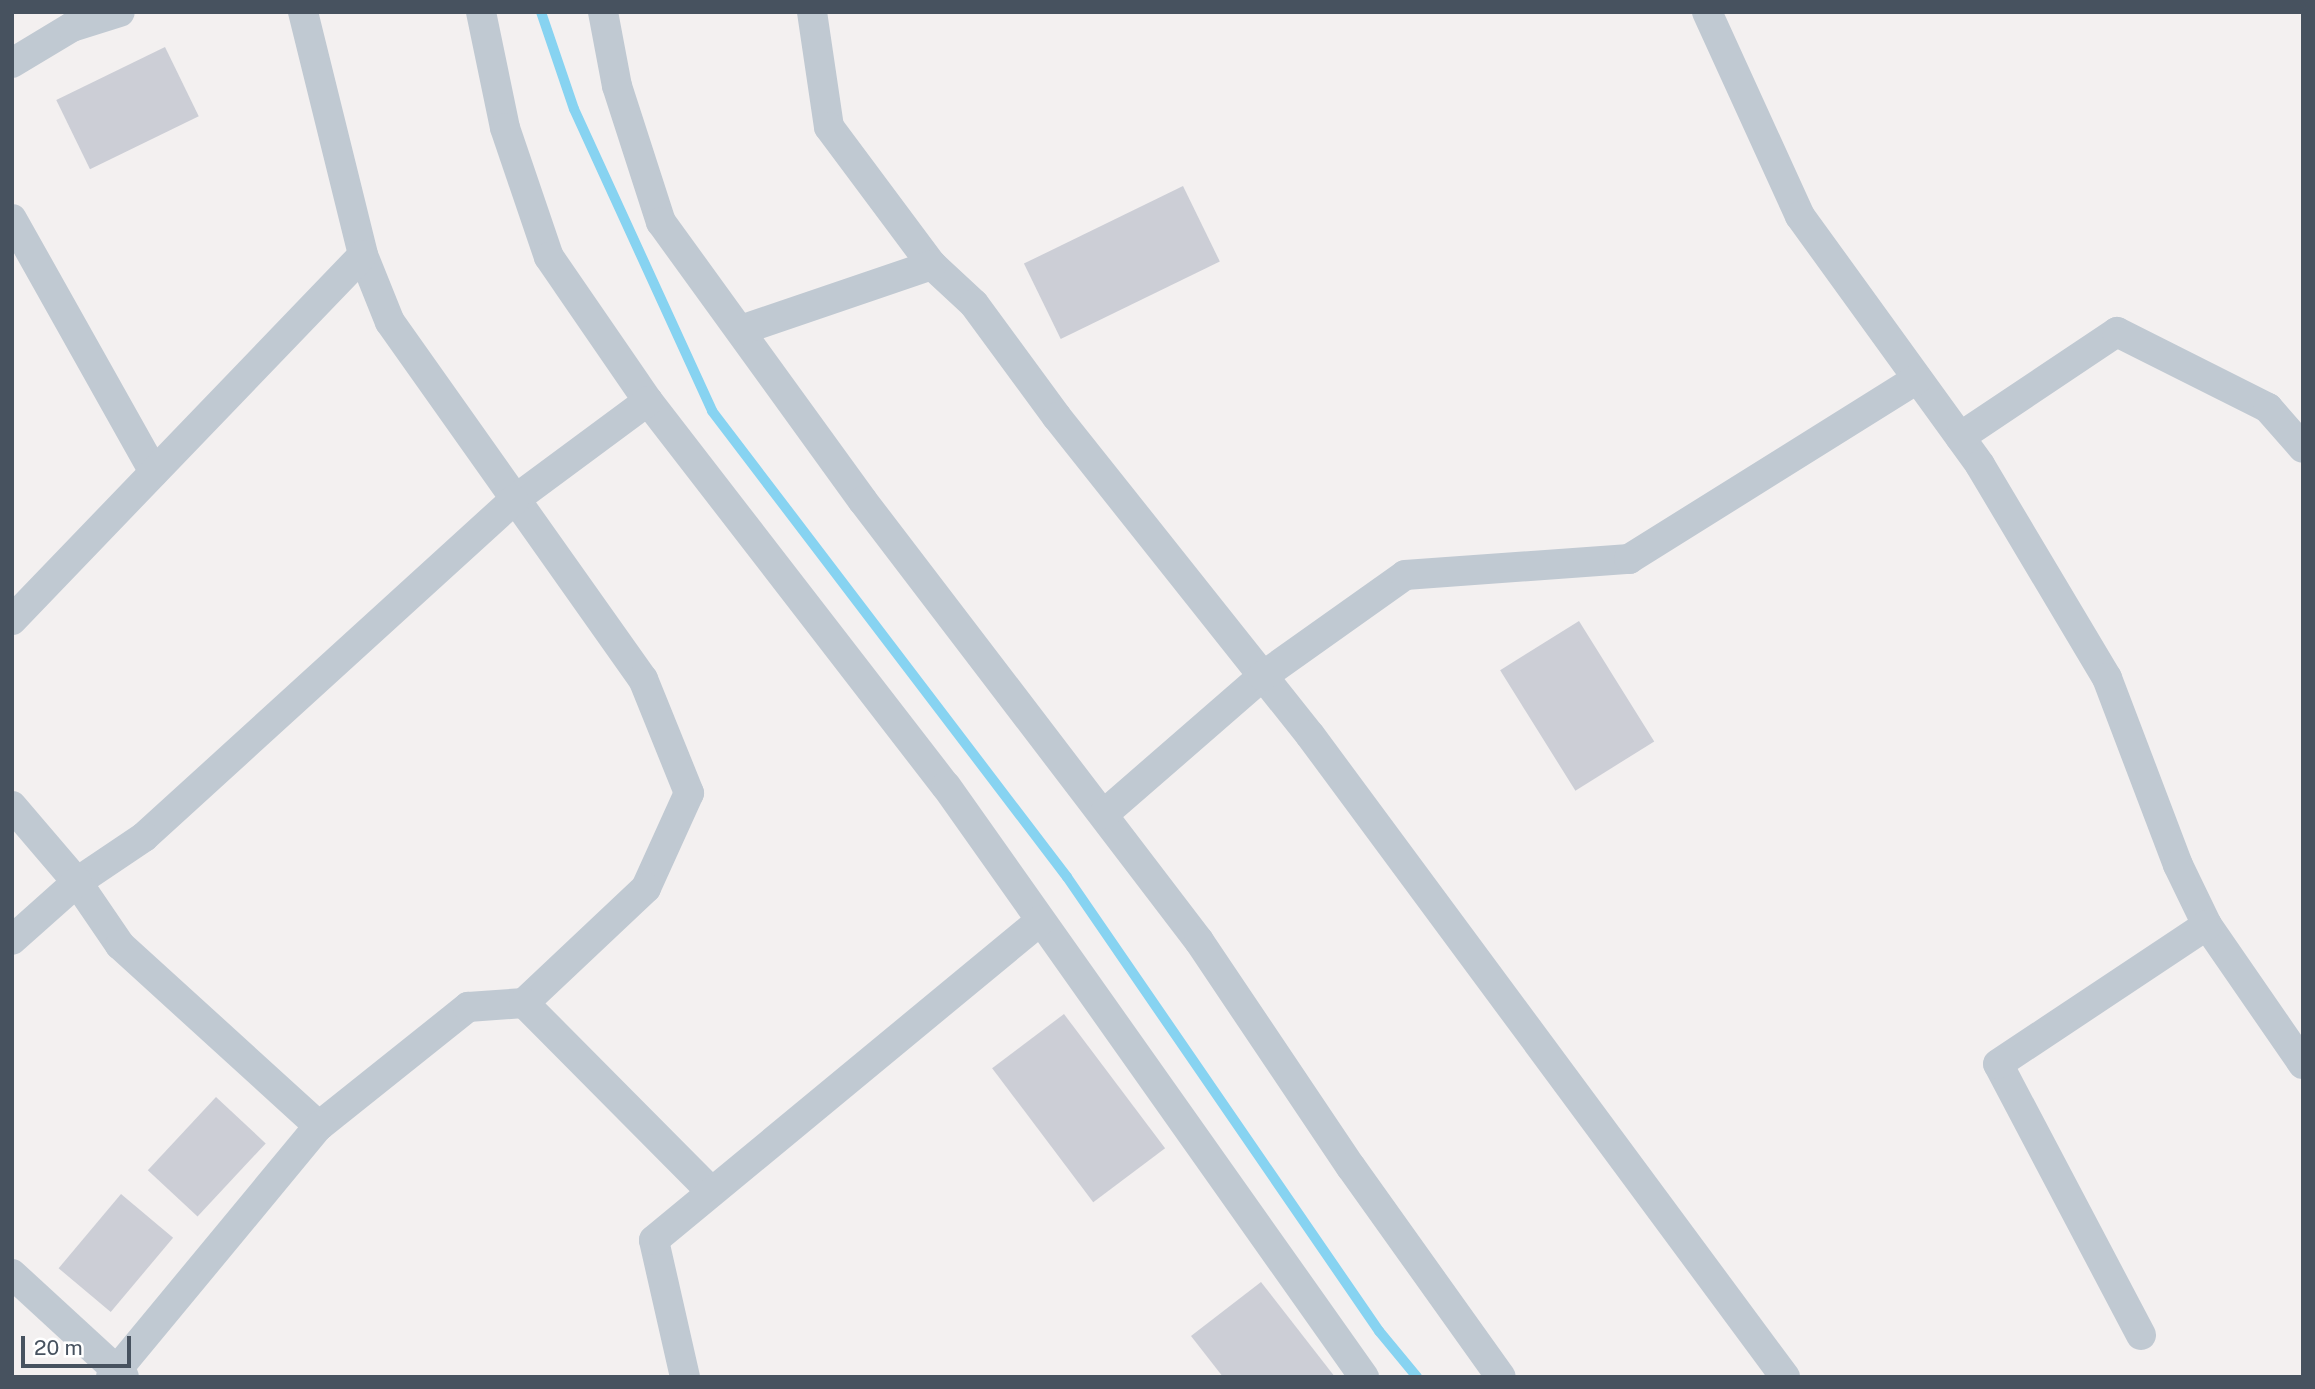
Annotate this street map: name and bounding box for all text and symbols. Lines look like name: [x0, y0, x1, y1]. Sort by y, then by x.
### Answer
scale bar: [24, 1322, 135, 1366]
text: 20 m: [34, 1335, 83, 1360]

